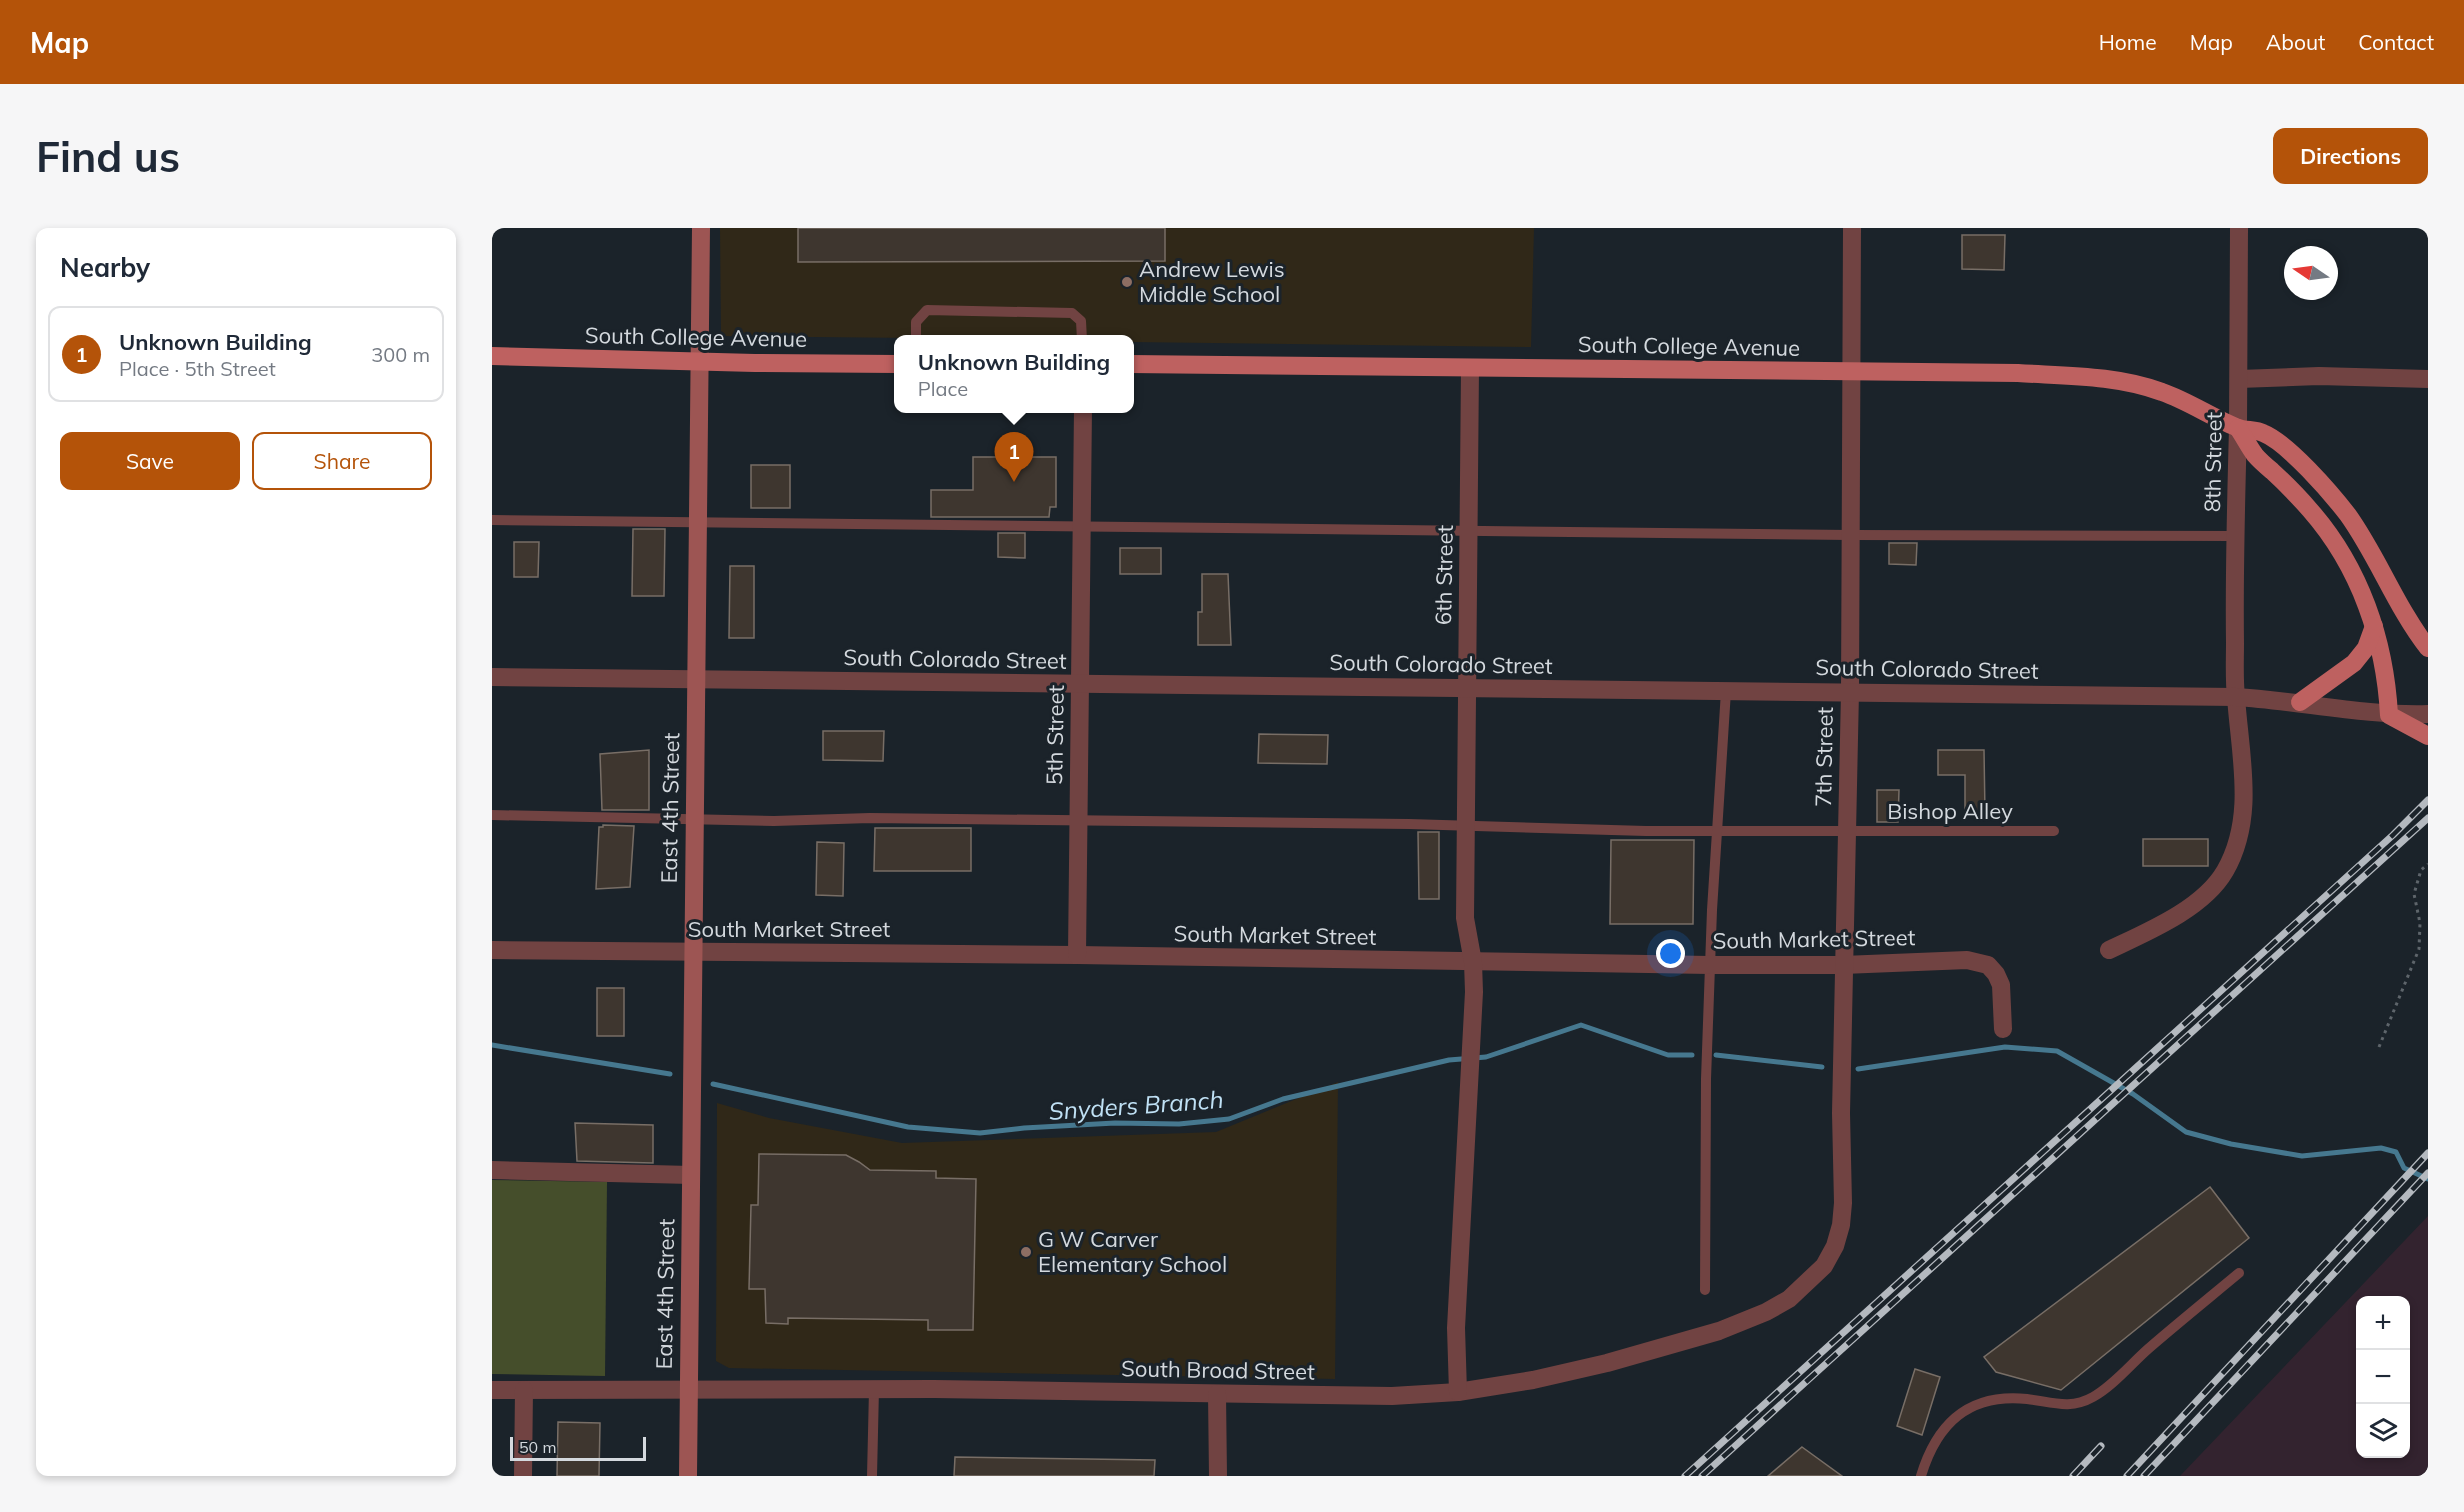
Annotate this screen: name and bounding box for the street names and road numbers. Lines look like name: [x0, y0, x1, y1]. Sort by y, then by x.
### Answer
street label: South College Avenue: [585, 321, 807, 353]
street label: South College Avenue: [1578, 330, 1800, 362]
street label: 8th Street: [2198, 411, 2228, 512]
street label: 6th Street: [1429, 524, 1459, 625]
street label: South Colorado Street: [843, 643, 1067, 675]
street label: South Colorado Street: [1329, 648, 1553, 680]
street label: South Colorado Street: [1815, 653, 2039, 685]
street label: 5th Street: [1040, 684, 1070, 785]
street label: 7th Street: [1809, 706, 1839, 807]
street label: East 4th Street: [655, 732, 685, 884]
street label: Bishop Alley: [1887, 797, 2013, 825]
street label: South Market Street: [688, 915, 891, 943]
street label: South Market Street: [1173, 919, 1377, 951]
street label: South Market Street: [1712, 923, 1916, 955]
street label: East 4th Street: [650, 1218, 680, 1370]
street label: South Broad Street: [1121, 1354, 1315, 1386]

